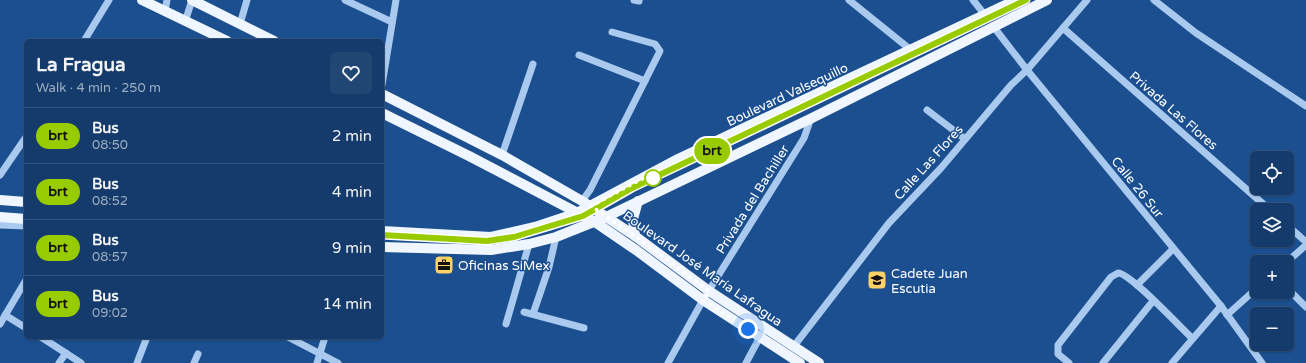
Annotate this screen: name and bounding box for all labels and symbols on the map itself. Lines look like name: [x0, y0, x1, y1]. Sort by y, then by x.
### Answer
street label: Boulevard Valsequillo: [724, 60, 851, 130]
street label: Privada Las Flores: [1126, 68, 1221, 153]
street label: Calle Las Flores: [891, 122, 967, 203]
line badge: brt: [689, 138, 735, 164]
street label: Privada del Bachiller: [713, 142, 793, 257]
street label: Calle 26 Sur: [1108, 154, 1167, 221]
unlabelled marker: [644, 169, 662, 187]
street label: Boulevard José María Lafragua: [620, 208, 785, 330]
office icon: Oficinas SiMex: [433, 254, 455, 276]
place label: Oficinas SiMex: [458, 258, 550, 274]
place label: Cadete Juan Escutia: [891, 266, 968, 297]
school or university icon: Cadete Juan Escutia: [866, 269, 888, 291]
your location: [738, 319, 758, 339]

